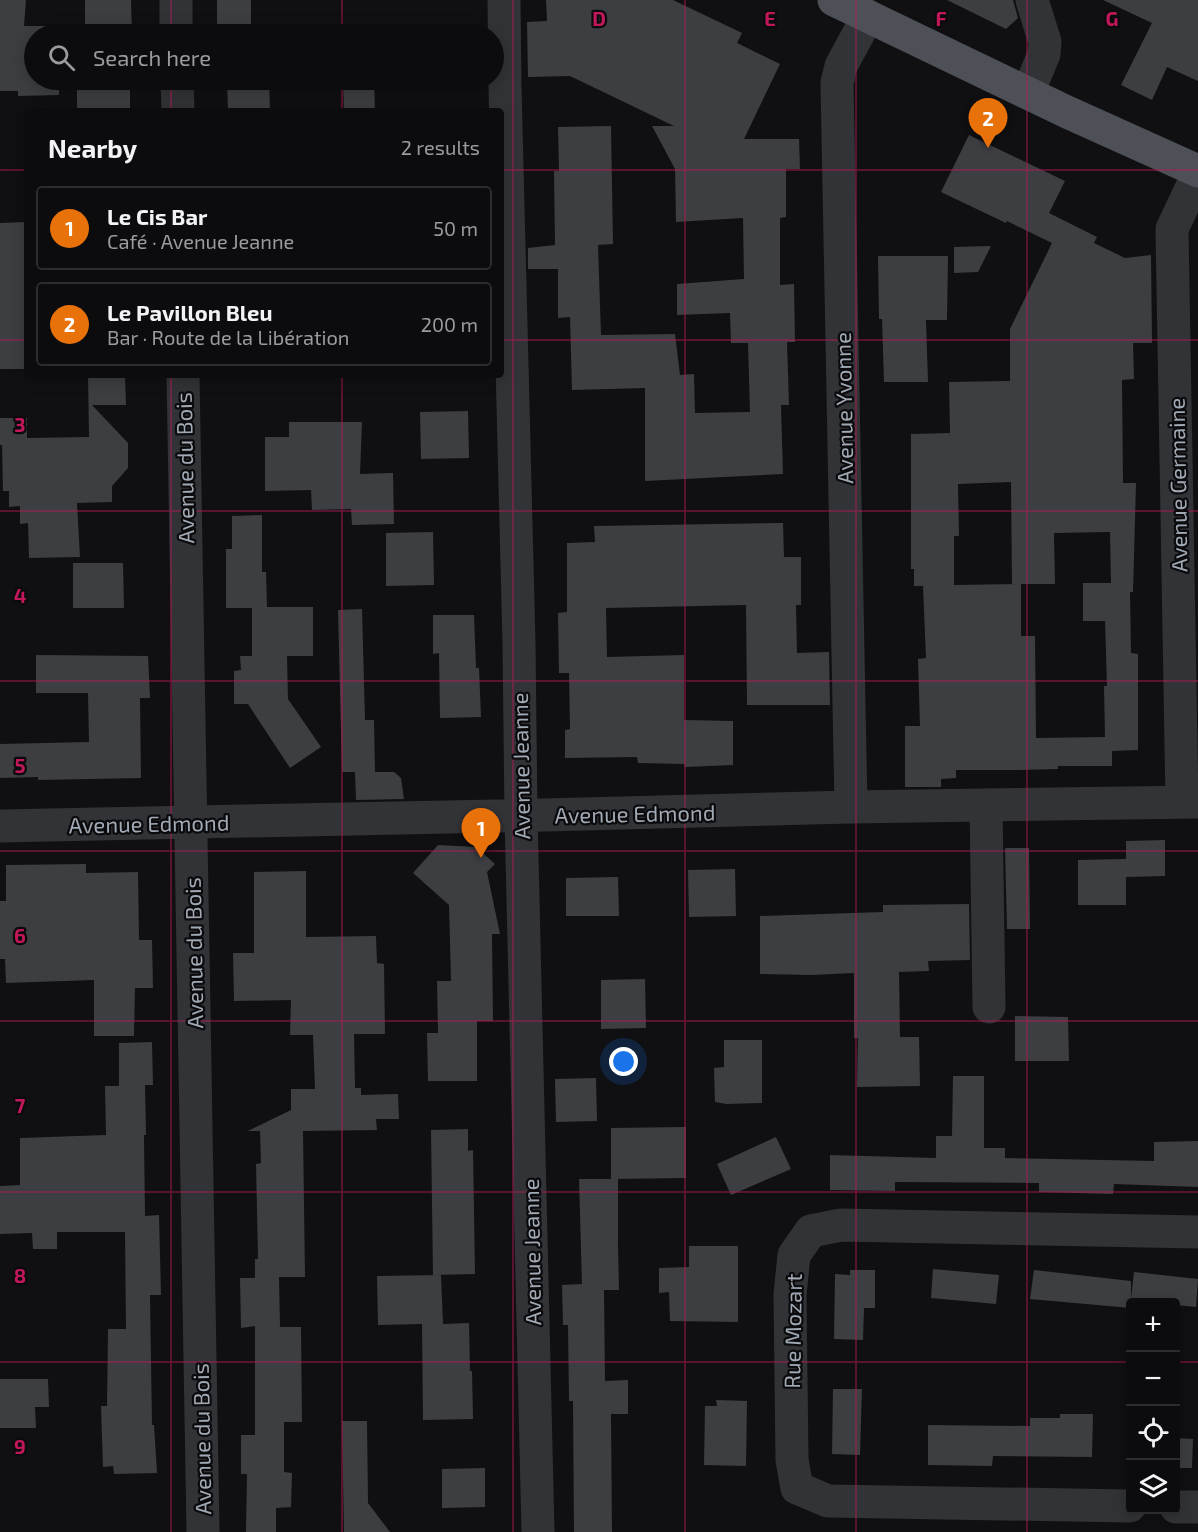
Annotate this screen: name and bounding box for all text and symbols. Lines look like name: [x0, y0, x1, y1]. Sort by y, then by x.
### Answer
text: D: [592, 6, 606, 30]
text: E: [764, 6, 776, 30]
text: F: [935, 6, 947, 30]
text: G: [1106, 6, 1118, 30]
search box: [24, 24, 504, 90]
icon: search: [45, 41, 78, 74]
text: Search here: [93, 44, 211, 70]
pin: 2: [968, 98, 1008, 148]
text: Nearby: [48, 132, 137, 163]
text: 2 results: [401, 135, 480, 159]
text: Le Cis Bar: [107, 203, 207, 229]
text: 1: [65, 216, 74, 240]
text: 50 m: [433, 216, 478, 240]
text: Café · Avenue Jeanne: [107, 229, 294, 253]
text: Le Pavillon Bleu: [107, 299, 273, 325]
text: 2: [64, 312, 75, 336]
text: 200 m: [421, 312, 478, 336]
text: Bar · Route de la Libération: [107, 325, 349, 349]
street label: Avenue Yvonne: [829, 332, 857, 484]
street label: Avenue du Bois: [170, 392, 198, 544]
street label: Avenue Germaine: [1162, 398, 1192, 572]
text: 3: [14, 412, 26, 436]
text: 4: [14, 583, 27, 607]
street label: Avenue Jeanne: [506, 692, 534, 840]
text: 5: [14, 753, 26, 777]
street label: Avenue Edmond: [554, 799, 716, 827]
pin: 1: [462, 808, 500, 858]
street label: Avenue Edmond: [68, 809, 230, 837]
street label: Avenue du Bois: [179, 877, 207, 1029]
text: 6: [14, 923, 26, 947]
your location: [609, 1047, 638, 1076]
text: 7: [15, 1093, 26, 1117]
street label: Avenue Jeanne: [517, 1178, 545, 1326]
text: 8: [14, 1263, 26, 1287]
street label: Rue Mozart: [778, 1273, 806, 1389]
map controls: [1126, 1298, 1180, 1514]
button: +: [1126, 1298, 1180, 1352]
button: −: [1126, 1352, 1180, 1406]
street label: Avenue du Bois: [187, 1363, 215, 1515]
button: locate: [1126, 1406, 1180, 1460]
text: 9: [14, 1434, 26, 1458]
button: layers: [1126, 1460, 1180, 1514]

